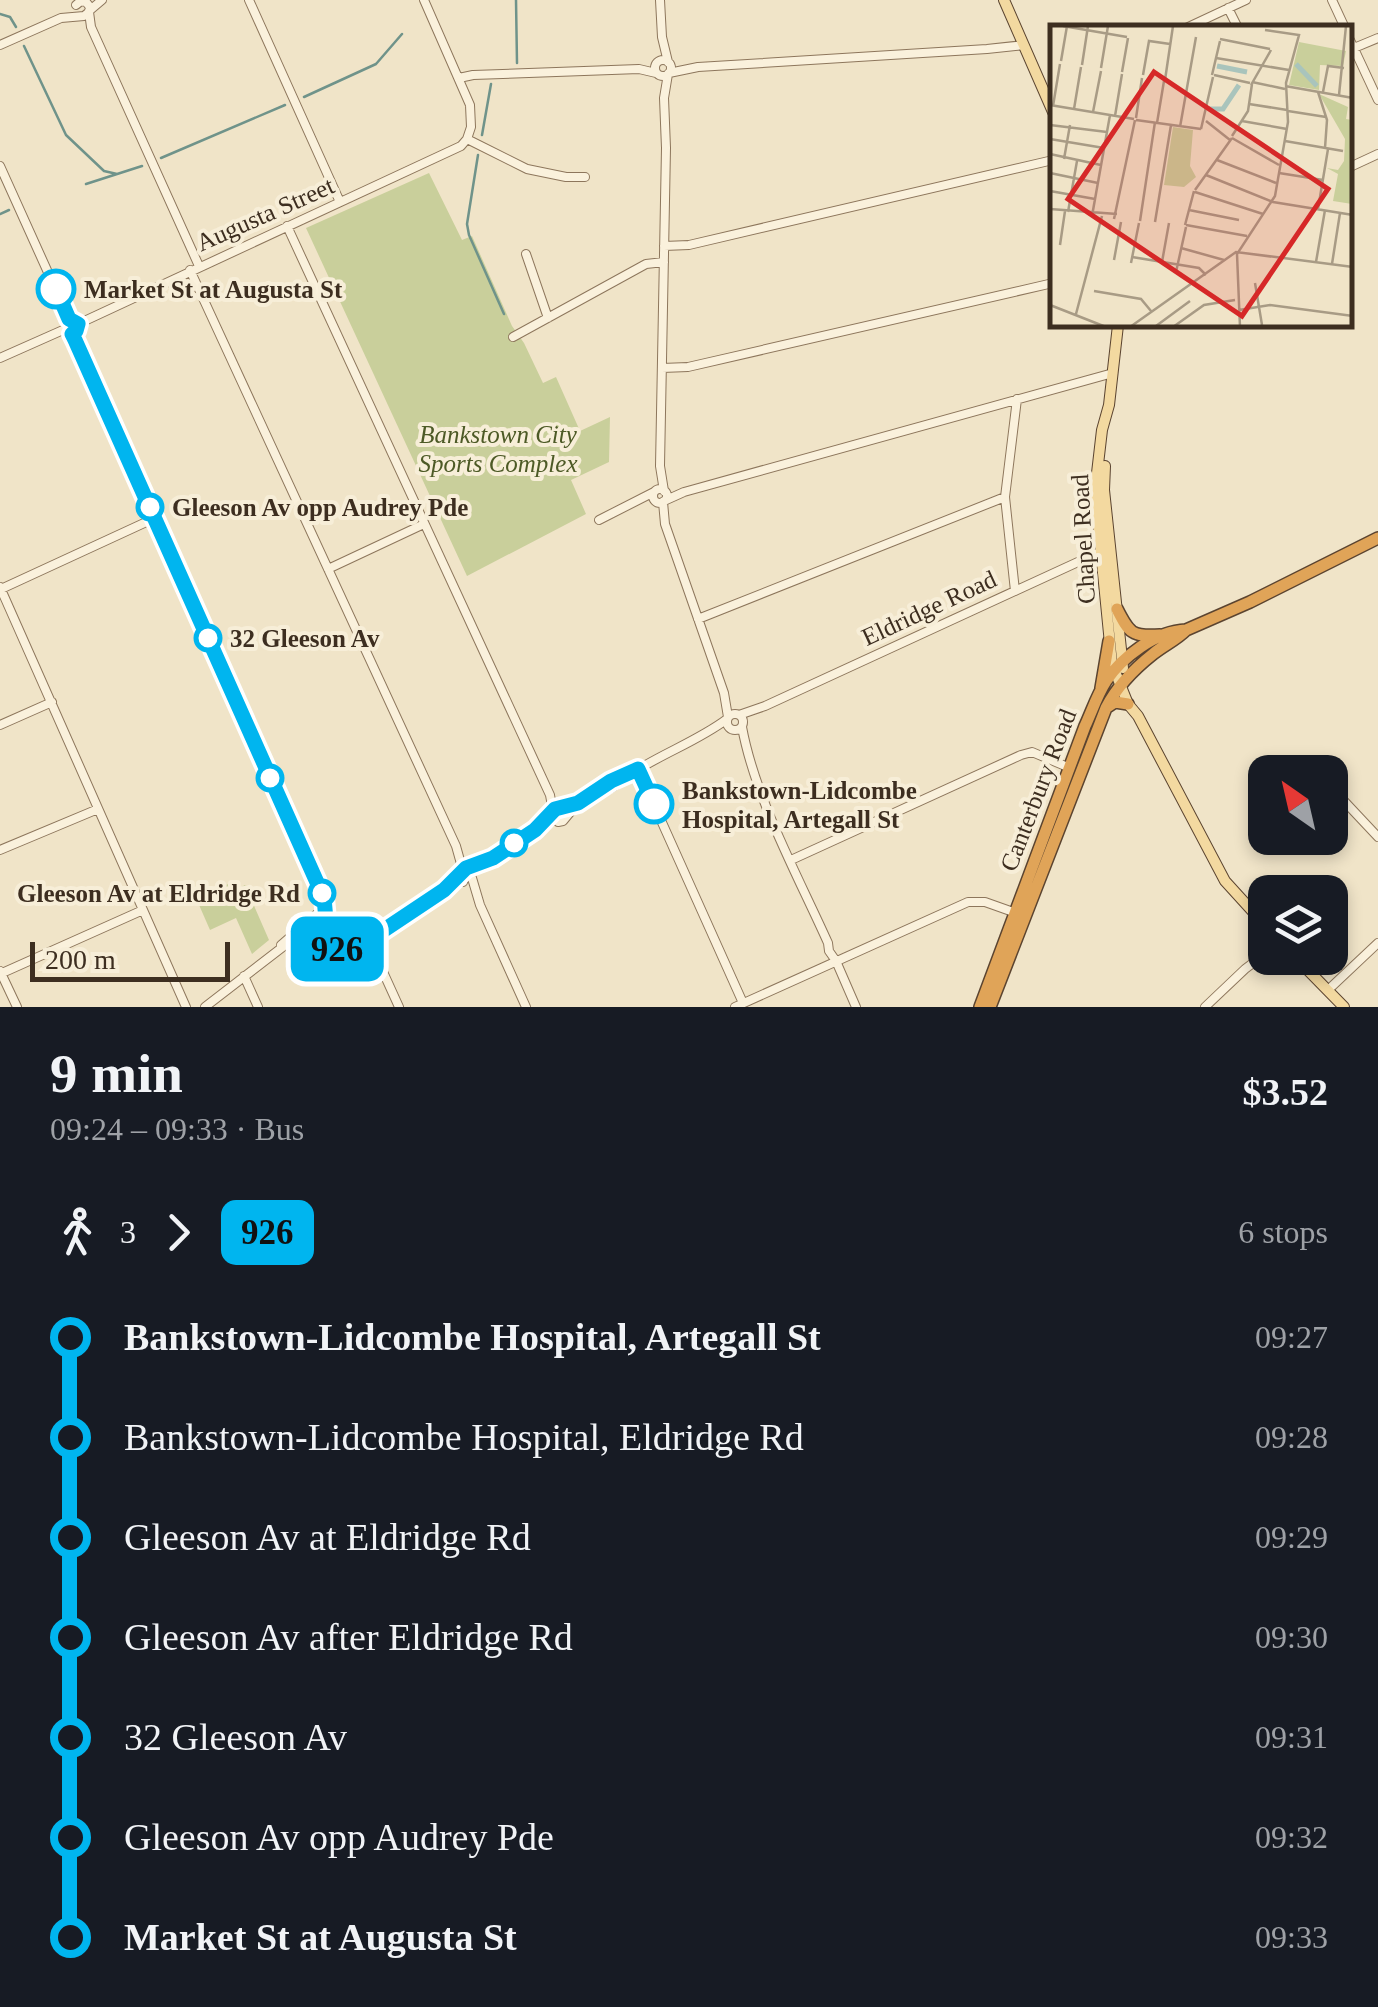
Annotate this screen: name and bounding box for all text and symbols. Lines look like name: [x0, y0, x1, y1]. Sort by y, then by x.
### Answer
inset map: [1050, 25, 1353, 328]
street label: Augusta Street: [192, 172, 338, 256]
marker: Market St at Augusta St: [37, 270, 75, 308]
place label: Market St at Augusta St: [84, 276, 343, 303]
park label: Bankstown City Sports Complex: [418, 421, 578, 477]
street label: Chapel Road: [1066, 473, 1100, 605]
marker: Gleeson Av opp Audrey Pde: [137, 494, 163, 520]
place label: Gleeson Av opp Audrey Pde: [172, 494, 468, 521]
street label: Eldridge Road: [858, 565, 1001, 651]
marker: 32 Gleeson Av: [195, 625, 221, 651]
place label: 32 Gleeson Av: [230, 625, 380, 652]
street label: Canterbury Road: [995, 705, 1082, 875]
north arrow: [1248, 755, 1348, 855]
map controls: [1248, 755, 1348, 975]
unlabelled marker: [257, 765, 283, 791]
place label: Bankstown-Lidcombe Hospital, Artegall St: [682, 777, 917, 833]
marker: Bankstown-Lidcombe Hospital, Artegall St: [635, 785, 673, 823]
unlabelled marker: [501, 830, 527, 856]
button: layers: [1248, 875, 1348, 975]
place label: Gleeson Av at Eldridge Rd: [17, 880, 300, 907]
marker: Gleeson Av at Eldridge Rd: [309, 880, 335, 906]
line badge: 926: [280, 916, 394, 982]
text: 926: [311, 930, 363, 969]
scale bar: [30, 937, 230, 981]
text: 200 m: [45, 944, 116, 975]
text: 9 min: [50, 1043, 183, 1104]
text: $3.52: [1243, 1071, 1328, 1113]
text: 09:24 – 09:33 · Bus: [50, 1111, 304, 1147]
icon: walk: [50, 1205, 105, 1260]
icon: forward: [151, 1205, 206, 1260]
text: 926: [241, 1213, 294, 1252]
text: 3: [120, 1214, 136, 1250]
text: 6 stops: [1238, 1214, 1328, 1250]
text: Bankstown-Lidcombe Hospital, Artegall St: [124, 1316, 821, 1358]
text: 09:27: [1255, 1319, 1328, 1355]
text: Bankstown-Lidcombe Hospital, Eldridge Rd: [124, 1416, 804, 1458]
text: 09:28: [1255, 1419, 1328, 1455]
text: Gleeson Av at Eldridge Rd: [124, 1516, 531, 1558]
text: 09:29: [1255, 1519, 1328, 1555]
text: Gleeson Av after Eldridge Rd: [124, 1616, 573, 1658]
text: 09:30: [1255, 1619, 1328, 1655]
text: 32 Gleeson Av: [124, 1716, 347, 1758]
text: 09:31: [1255, 1719, 1328, 1755]
text: Gleeson Av opp Audrey Pde: [124, 1816, 554, 1858]
text: 09:32: [1255, 1819, 1328, 1855]
text: Market St at Augusta St: [124, 1916, 517, 1958]
text: 09:33: [1255, 1919, 1328, 1955]

